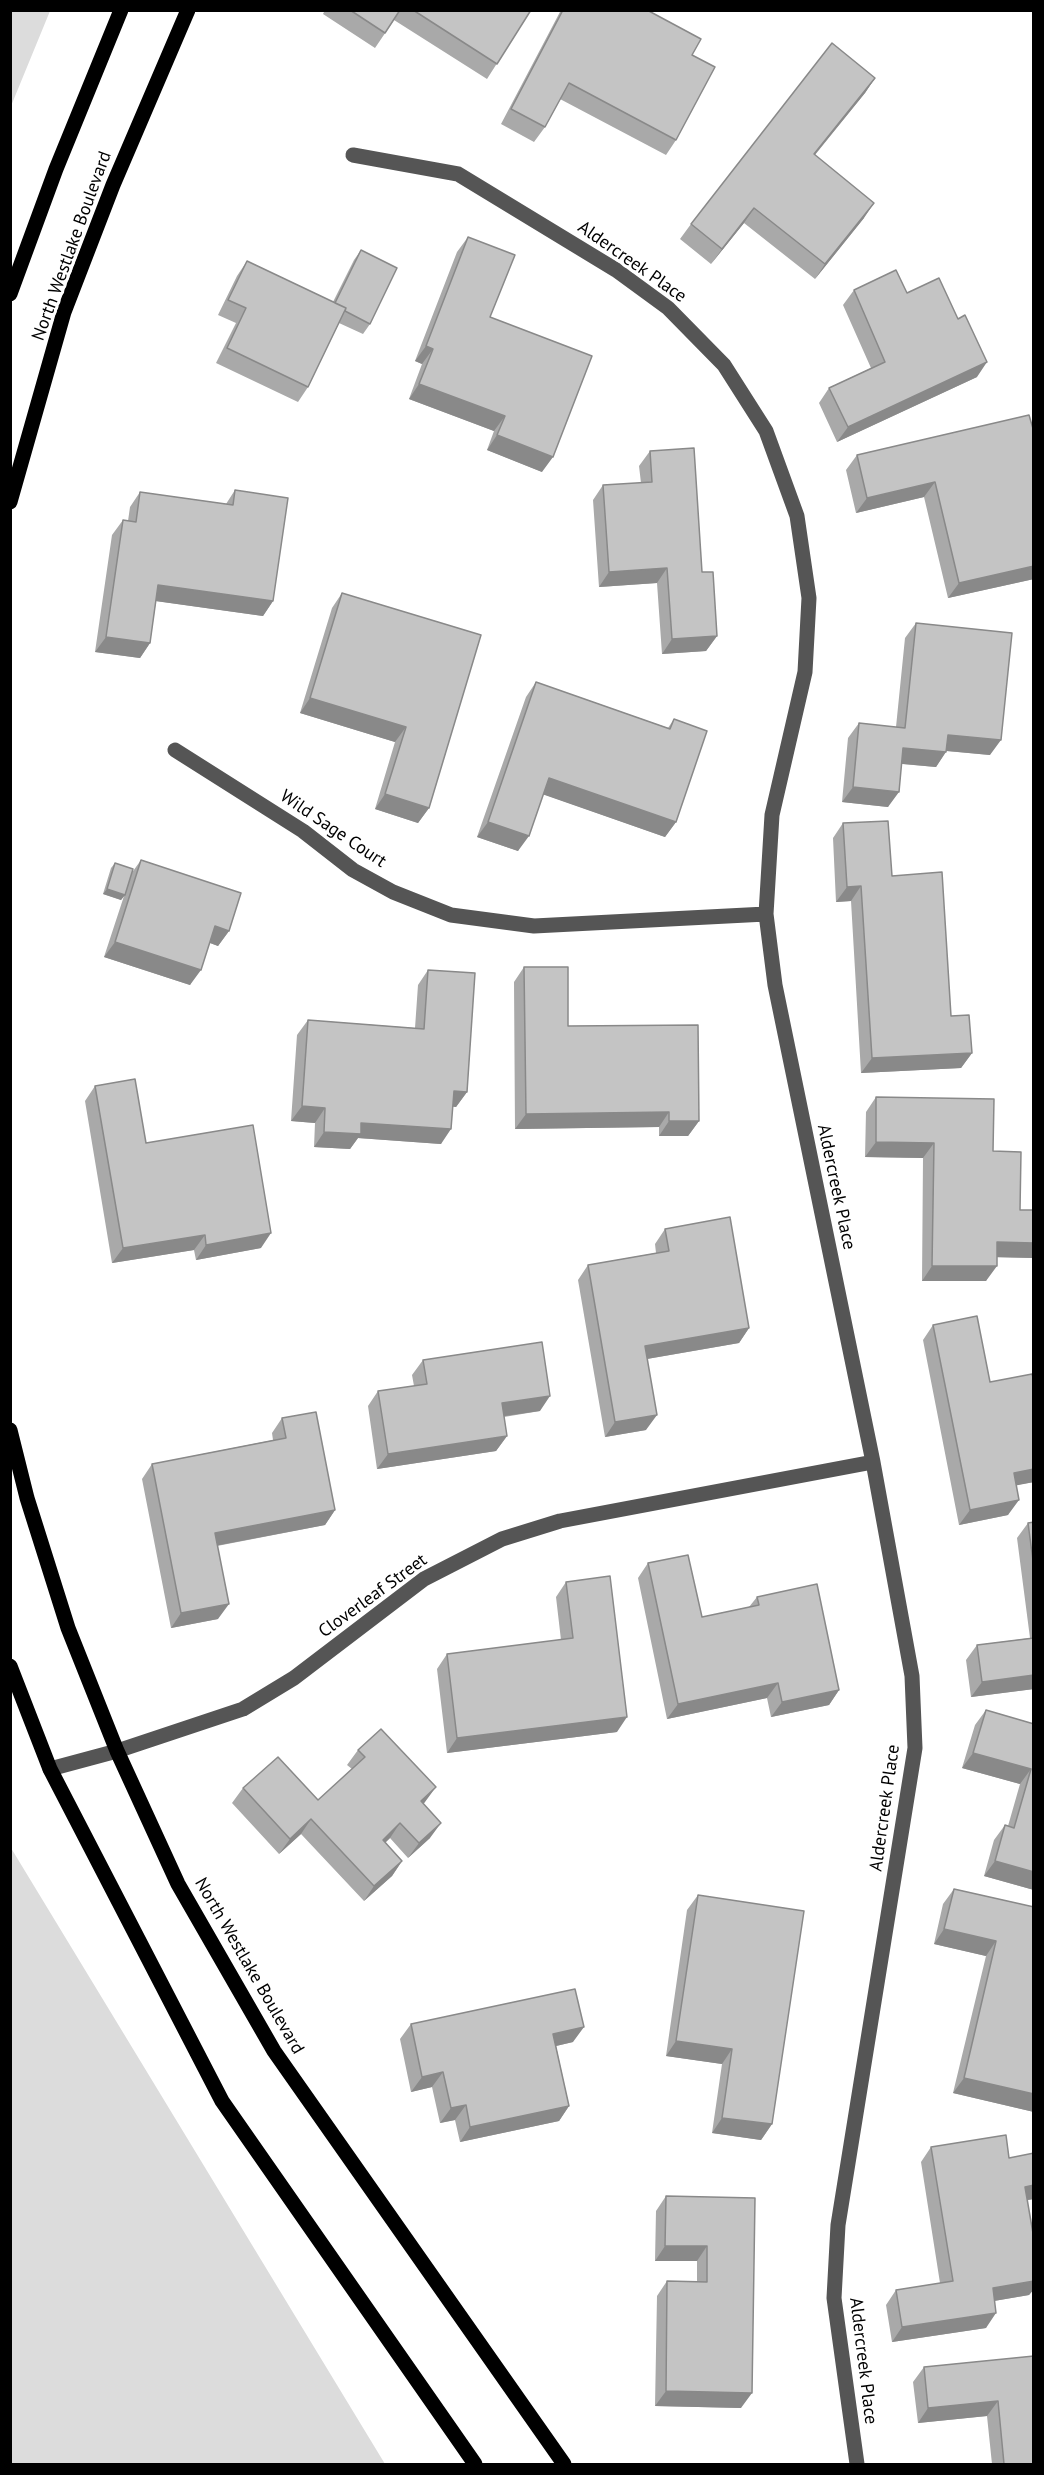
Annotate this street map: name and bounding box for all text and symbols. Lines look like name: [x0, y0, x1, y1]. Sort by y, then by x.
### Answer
street label: North Westlake Boulevard: [28, 148, 116, 344]
street label: Aldercreek Place: [574, 217, 690, 307]
street label: Wild Sage Court: [276, 786, 390, 872]
street label: Aldercreek Place: [812, 1122, 860, 1252]
street label: Cloverleaf Street: [315, 1549, 431, 1643]
street label: Aldercreek Place: [865, 1743, 905, 1873]
street label: North Westlake Boulevard: [190, 1874, 308, 2058]
street label: Aldercreek Place: [845, 2296, 881, 2426]

